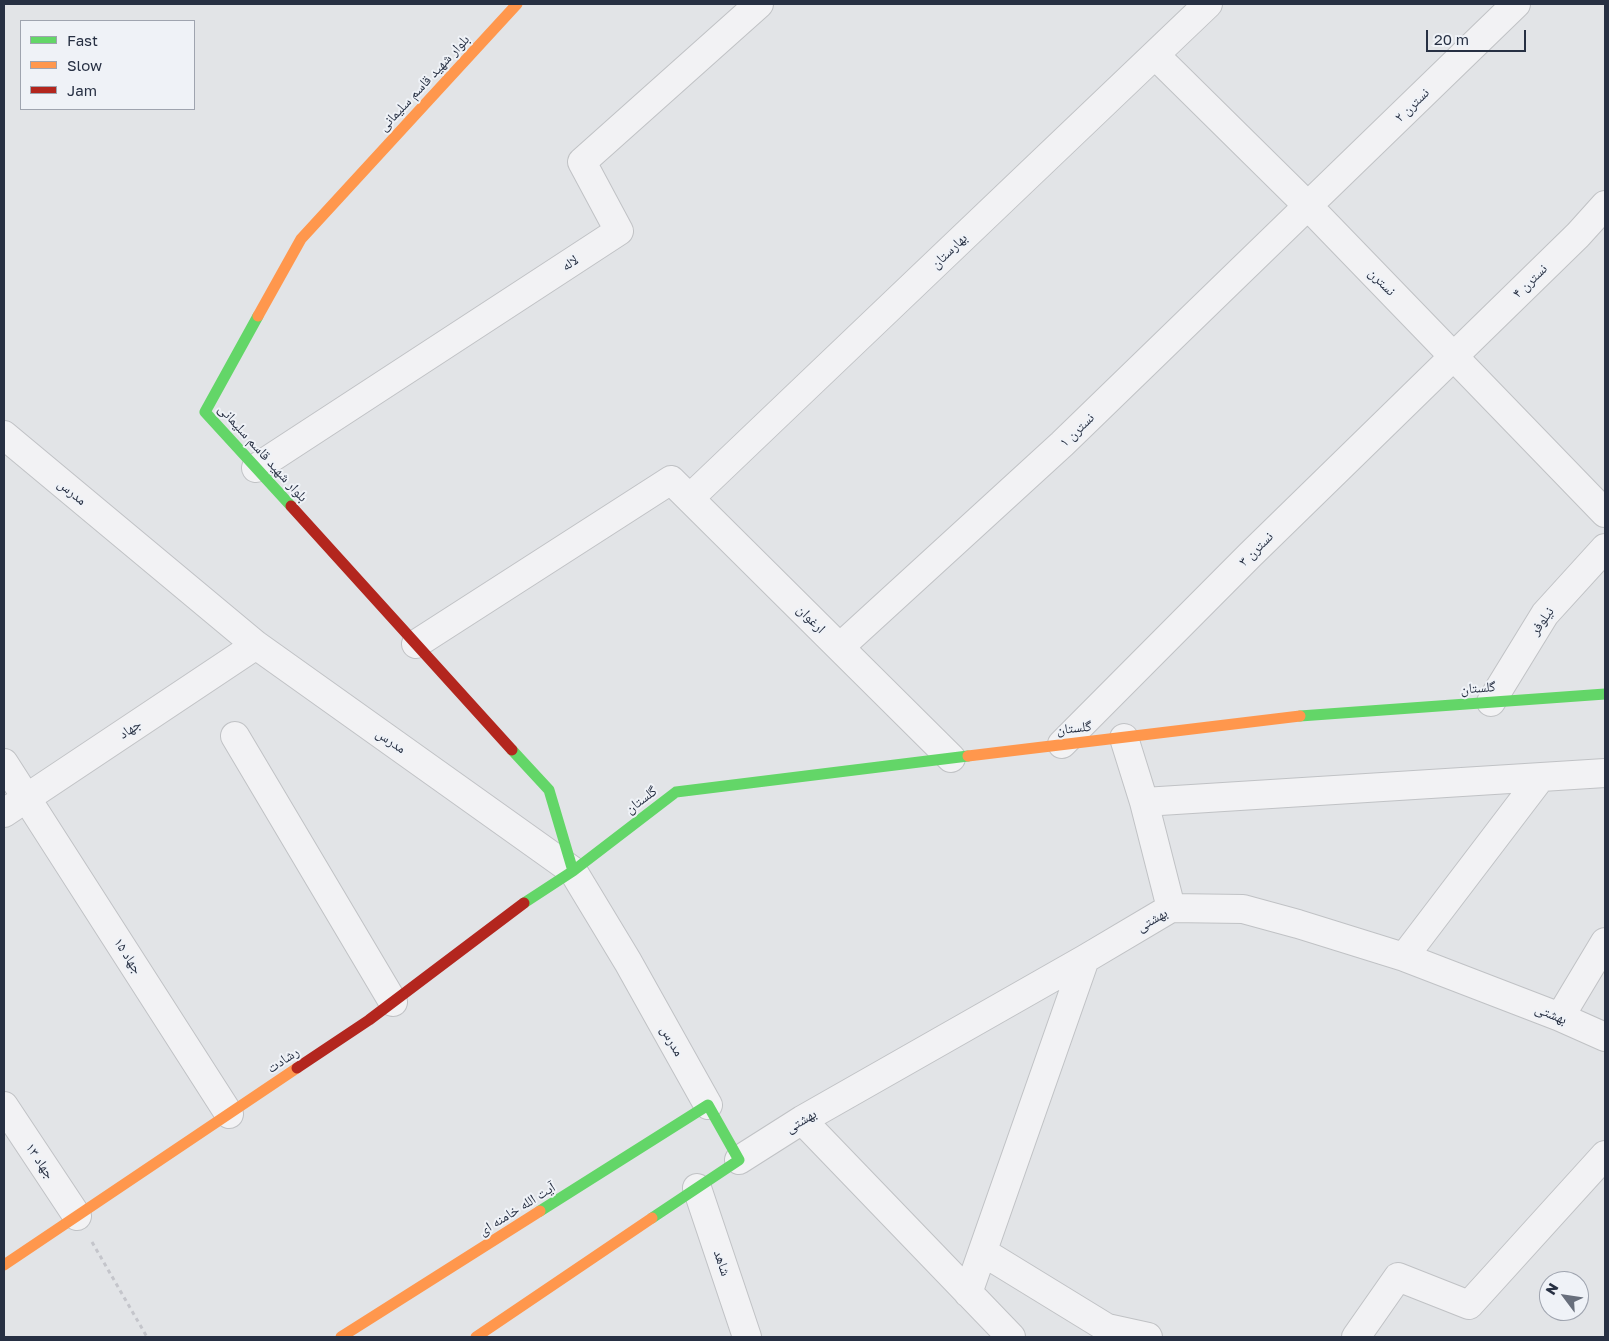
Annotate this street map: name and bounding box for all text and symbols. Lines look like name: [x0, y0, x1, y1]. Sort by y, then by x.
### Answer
legend: [20, 20, 195, 110]
scale bar: [1429, 20, 1529, 52]
text: 20 m: [1434, 30, 1469, 48]
text: Fast: [67, 31, 98, 49]
street label: بلوار شهید قاسم سلیمانی: [375, 31, 473, 135]
text: Slow: [67, 56, 102, 74]
text: Jam: [67, 81, 97, 99]
street label: نسترن ۲: [1391, 84, 1433, 126]
street label: بهارستان: [927, 230, 971, 272]
street label: لاله: [558, 251, 582, 275]
street label: نسترن ۴: [1509, 260, 1551, 302]
street label: نسترن: [1365, 265, 1399, 299]
street label: بلوار شهید قاسم سلیمانی: [215, 401, 311, 505]
street label: نسترن ۱: [1056, 409, 1098, 451]
street label: مدرس: [54, 475, 90, 509]
street label: نسترن ۳: [1235, 528, 1277, 570]
street label: ارغوان: [793, 601, 829, 637]
street label: نیلوفر: [1526, 604, 1558, 638]
street label: گلستان: [1460, 678, 1496, 698]
street label: جهاد: [116, 715, 144, 743]
street label: گلستان: [1056, 718, 1092, 738]
street label: مدرس: [373, 725, 409, 757]
street label: گلستان: [622, 783, 660, 817]
street label: بهشتی: [1133, 904, 1171, 936]
street label: جهاد ۱۵: [110, 935, 146, 977]
street label: بهشتی: [1532, 1000, 1570, 1028]
street label: مدرس: [657, 1023, 687, 1059]
street label: رشادت: [264, 1043, 302, 1077]
street label: بهشتی: [782, 1105, 820, 1137]
street label: جهاد ۱۳: [22, 1140, 58, 1182]
street label: آیت الله خامنه ای: [476, 1179, 558, 1239]
street label: شاهد: [710, 1248, 734, 1278]
north arrow: [1539, 1271, 1589, 1321]
text: N: [1542, 1280, 1562, 1297]

